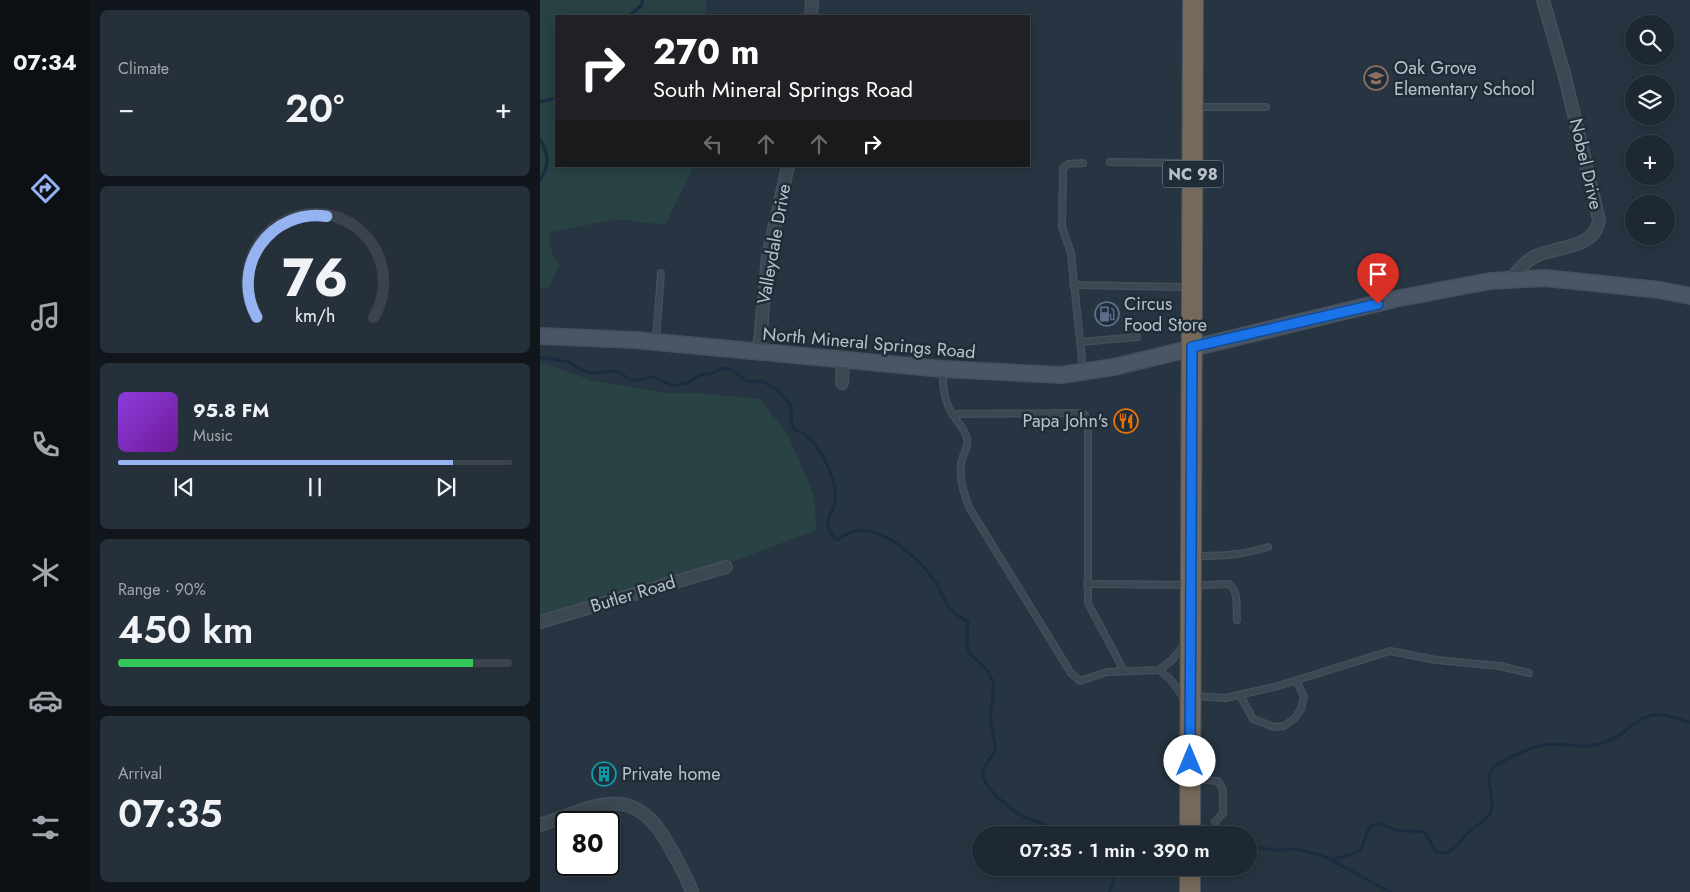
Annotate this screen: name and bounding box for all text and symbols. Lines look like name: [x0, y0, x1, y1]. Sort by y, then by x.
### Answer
map controls: [1625, 15, 1675, 245]
button: search: [1625, 15, 1675, 65]
text: 270 m: [653, 27, 759, 77]
icon: right: [570, 35, 635, 100]
text: 07:34: [13, 46, 77, 78]
place label: Oak Grove Elementary School: [1394, 55, 1535, 102]
text: Climate: [118, 57, 169, 80]
school or university icon: Oak Grove Elementary School: [1363, 65, 1389, 91]
text: South Mineral Springs Road: [653, 73, 913, 105]
button: layers: [1625, 75, 1675, 125]
text: 20°: [285, 81, 344, 136]
text: −: [118, 88, 135, 129]
text: +: [495, 88, 512, 129]
street label: Nobel Drive: [1563, 116, 1609, 212]
icon: left: [699, 130, 727, 158]
icon: ahead: [752, 130, 780, 158]
icon: ahead: [805, 130, 833, 158]
icon: right: [858, 130, 886, 158]
button: +: [1625, 135, 1675, 185]
road number: NC 98: [1163, 160, 1223, 188]
icon: directions: [28, 171, 63, 206]
street label: Valleydale Drive: [751, 182, 797, 306]
button: −: [1625, 195, 1675, 245]
text: 76: [282, 240, 348, 316]
pin: [1357, 253, 1399, 304]
icon: arrive: [1364, 260, 1392, 288]
place label: Circus Food Store: [1124, 291, 1207, 338]
icon: music: [28, 299, 63, 334]
fuel station icon: Circus Food Store: [1094, 301, 1120, 327]
text: km/h: [295, 303, 335, 329]
street label: North Mineral Springs Road: [761, 321, 977, 365]
text: 95.8 FM: [193, 397, 269, 424]
place label: Papa John's: [1023, 408, 1108, 434]
restaurant icon: Papa John's: [1113, 408, 1139, 434]
text: Music: [193, 424, 233, 447]
icon: phone: [28, 427, 63, 462]
icon: previous: [170, 473, 198, 501]
icon: pause: [301, 473, 329, 501]
icon: next: [432, 473, 460, 501]
icon: climate: [28, 555, 63, 590]
street label: Butler Road: [587, 569, 679, 619]
text: Range · 90%: [118, 578, 206, 601]
text: 450 km: [118, 602, 254, 657]
icon: car: [28, 683, 63, 718]
position arrow: [1163, 734, 1215, 786]
building icon: Private home: [591, 761, 617, 787]
place label: Private home: [622, 761, 721, 787]
text: Arrival: [118, 762, 162, 785]
text: 07:35: [118, 786, 223, 841]
icon: filters: [28, 810, 63, 845]
speed limit sign: 80: [555, 811, 620, 876]
text: 07:35 · 1 min · 390 m: [1019, 837, 1210, 864]

